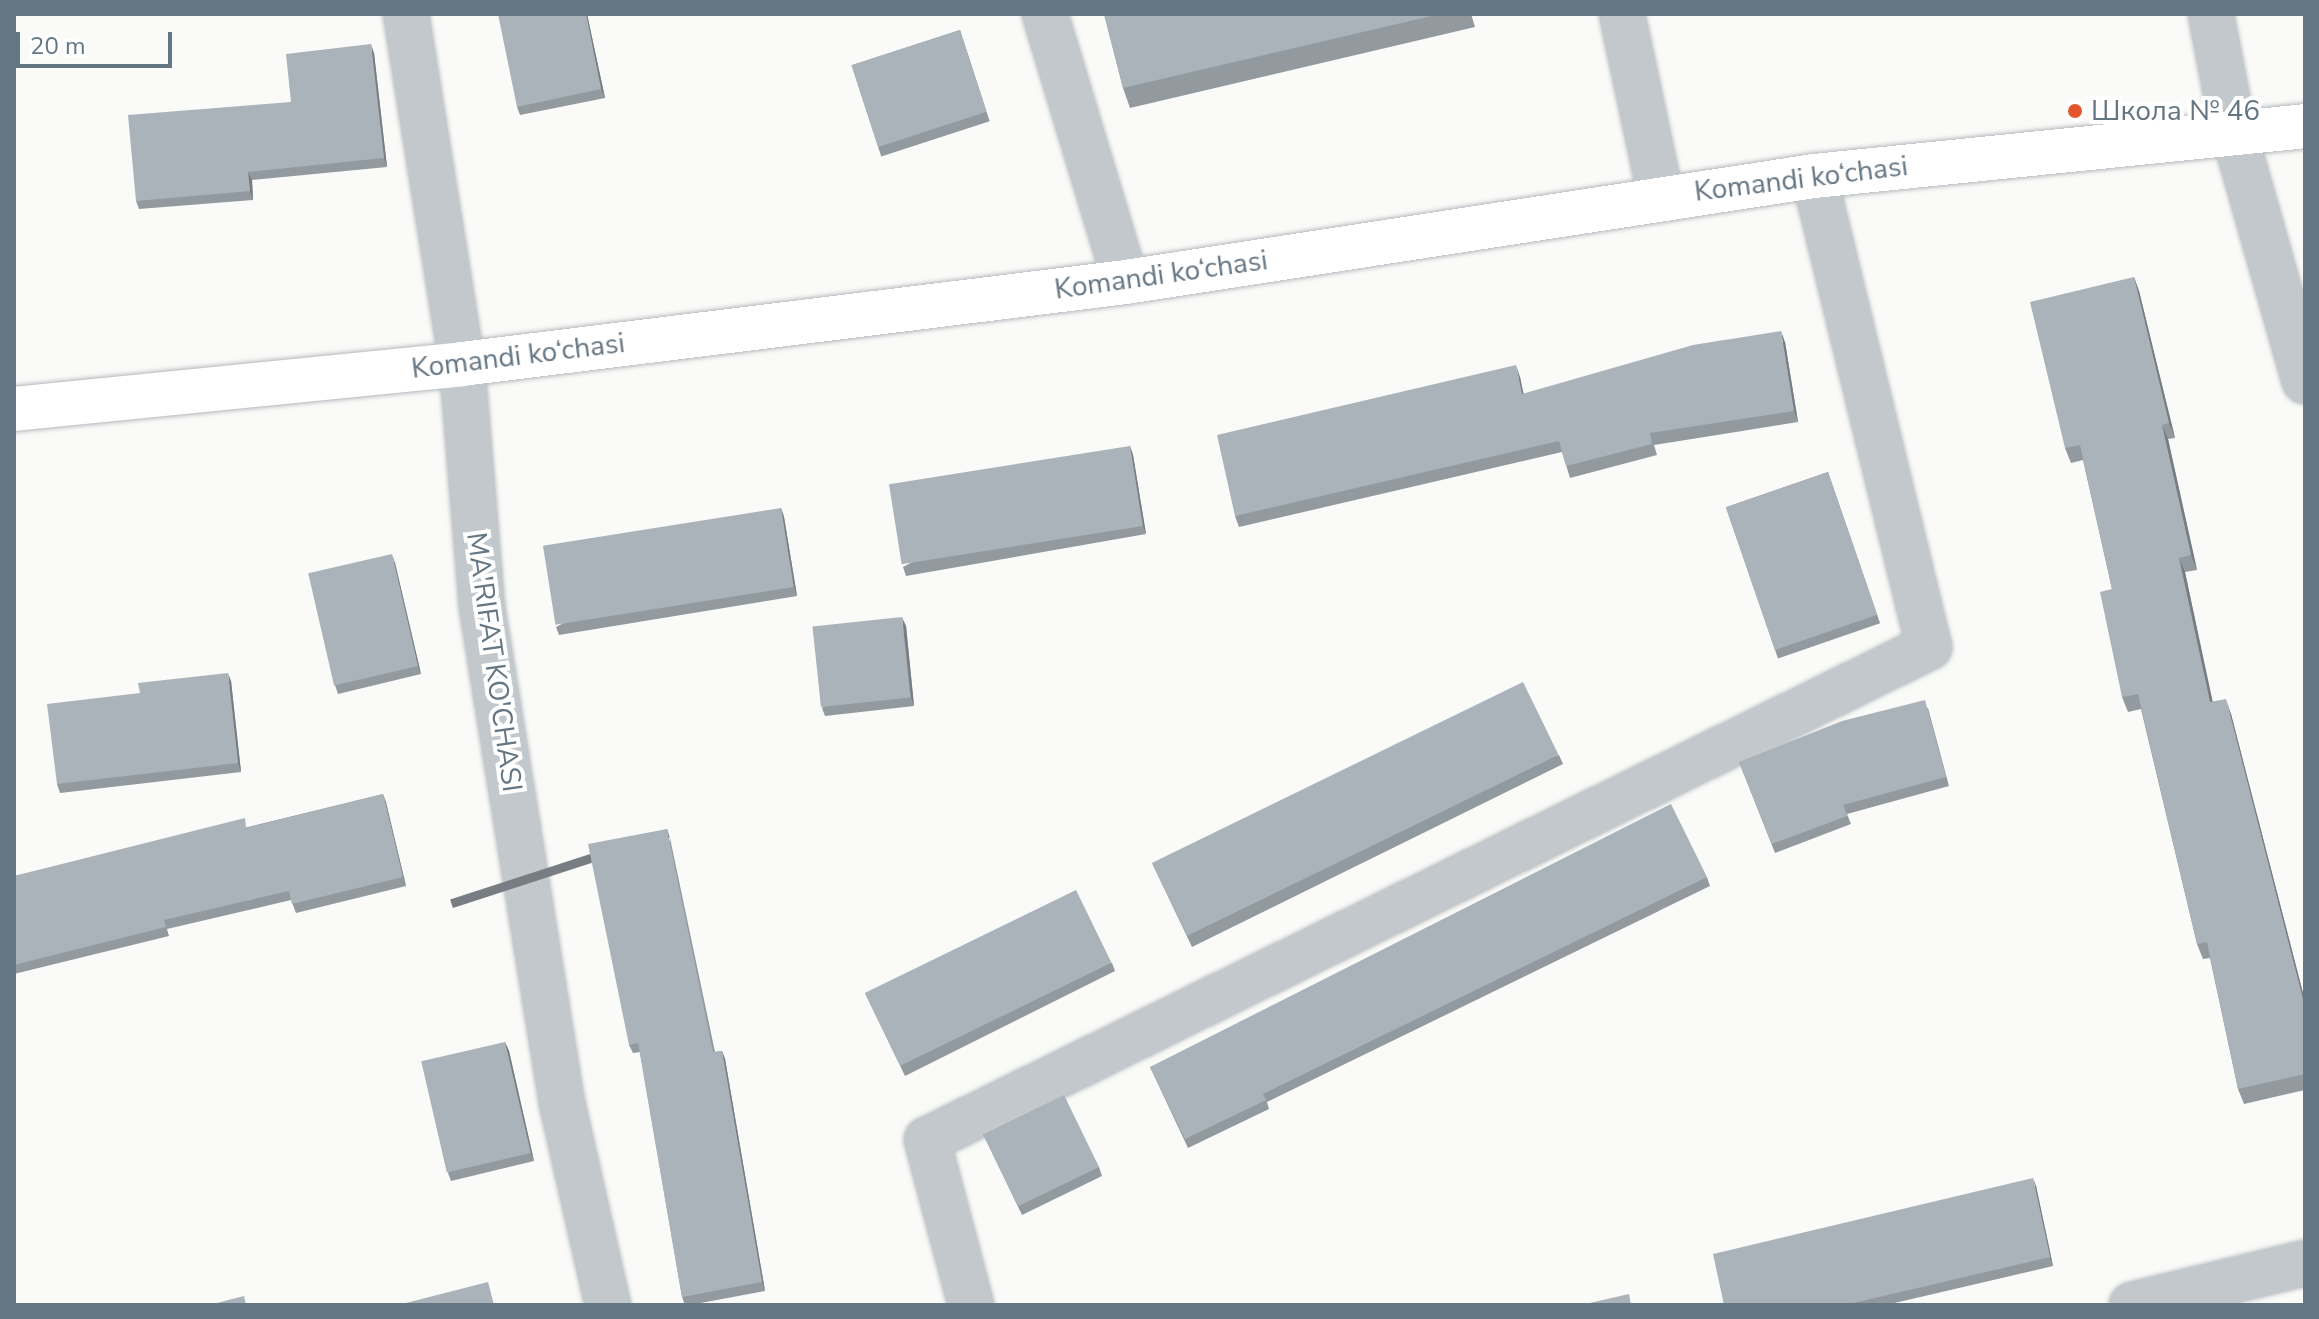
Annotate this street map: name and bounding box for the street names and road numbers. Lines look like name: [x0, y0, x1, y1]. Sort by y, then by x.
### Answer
street label: Komandi ko‘chasi: [1692, 149, 1910, 209]
street label: Komandi ko‘chasi: [1052, 243, 1270, 307]
street label: Komandi ko‘chasi: [409, 326, 627, 386]
street label: MA'RIFAT KO'CHASI: [459, 530, 529, 794]

